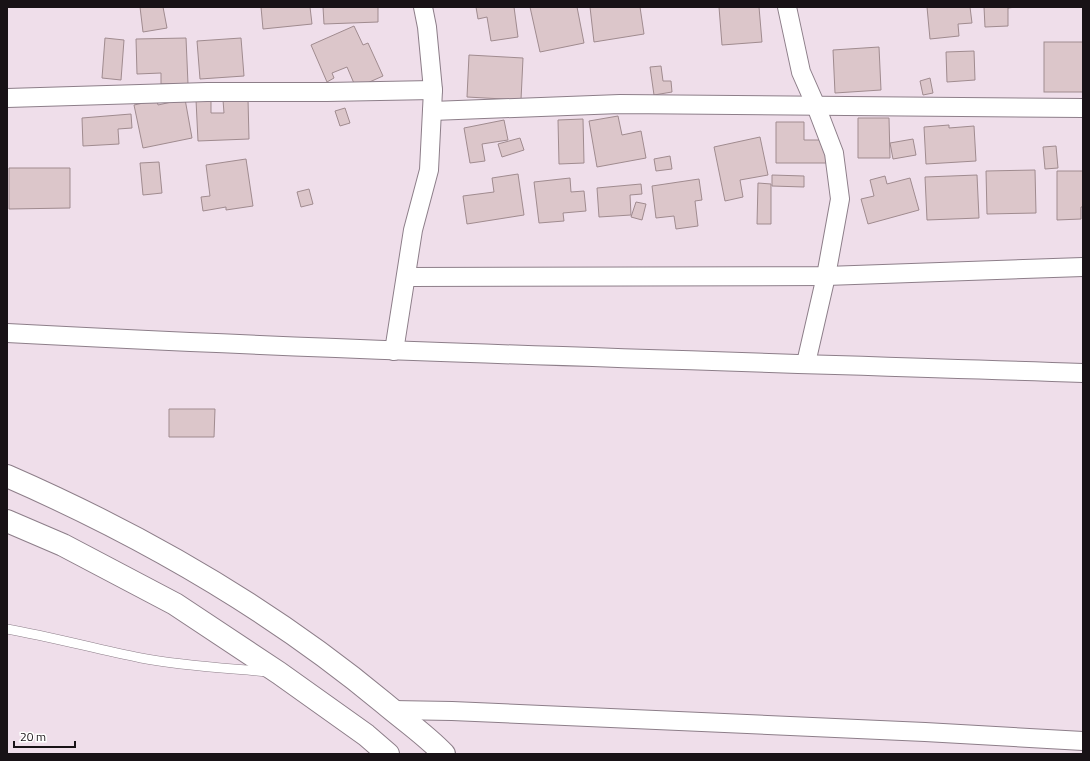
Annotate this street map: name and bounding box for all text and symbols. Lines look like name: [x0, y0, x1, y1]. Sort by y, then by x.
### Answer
scale bar: [14, 723, 75, 749]
text: 20 m: [20, 727, 46, 746]

